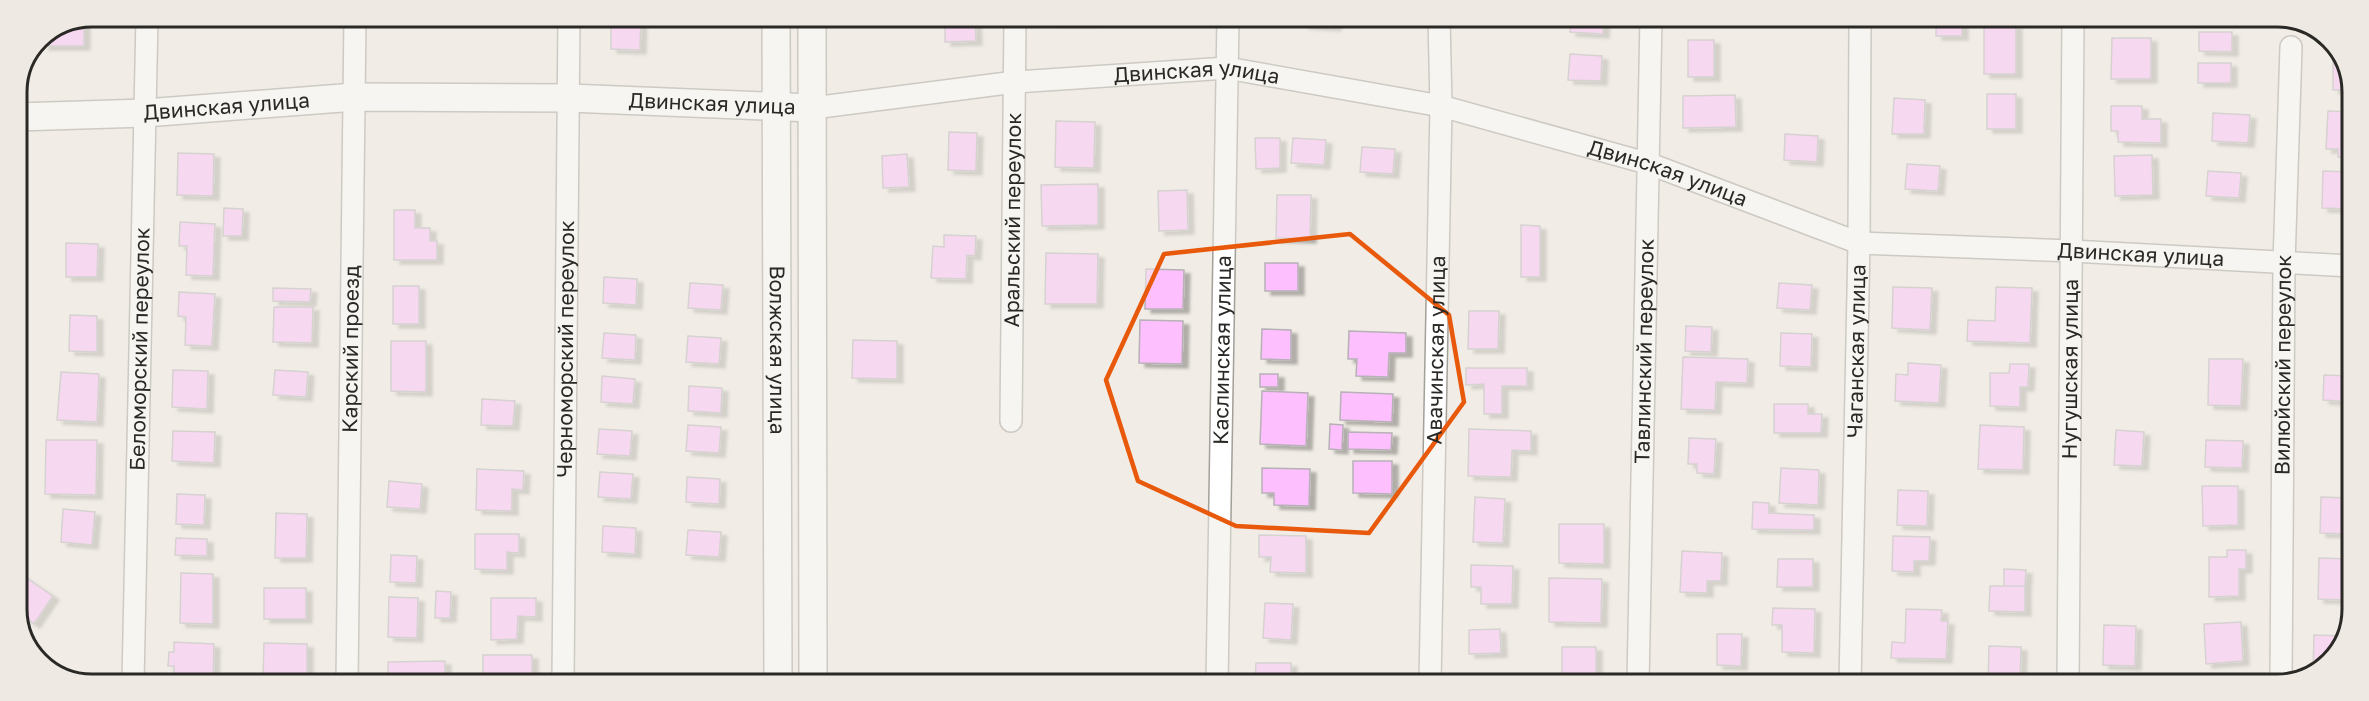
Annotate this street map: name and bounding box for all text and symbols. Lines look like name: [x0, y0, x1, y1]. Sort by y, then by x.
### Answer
street label: Двинская улица: [1113, 54, 1282, 89]
street label: Двинская улица: [142, 86, 311, 125]
street label: Двинская улица: [628, 86, 796, 119]
street label: Аральский переулок: [998, 113, 1026, 327]
street label: Двинская улица: [1585, 133, 1751, 212]
street label: Черноморский переулок: [551, 220, 579, 478]
street label: Беломорский переулок: [123, 227, 155, 471]
street label: Двинская улица: [2057, 236, 2225, 271]
street label: Тавлинский переулок: [1628, 238, 1659, 464]
street label: Вилюйский переулок: [2268, 254, 2296, 475]
street label: Каслинская улица: [1207, 255, 1236, 445]
street label: Авачинская улица: [1421, 255, 1450, 445]
street label: Чаганская улица: [1841, 264, 1871, 438]
street label: Карский проезд: [336, 265, 364, 433]
street label: Волжская улица: [765, 265, 791, 435]
street label: Нугушская улица: [2056, 279, 2083, 459]

